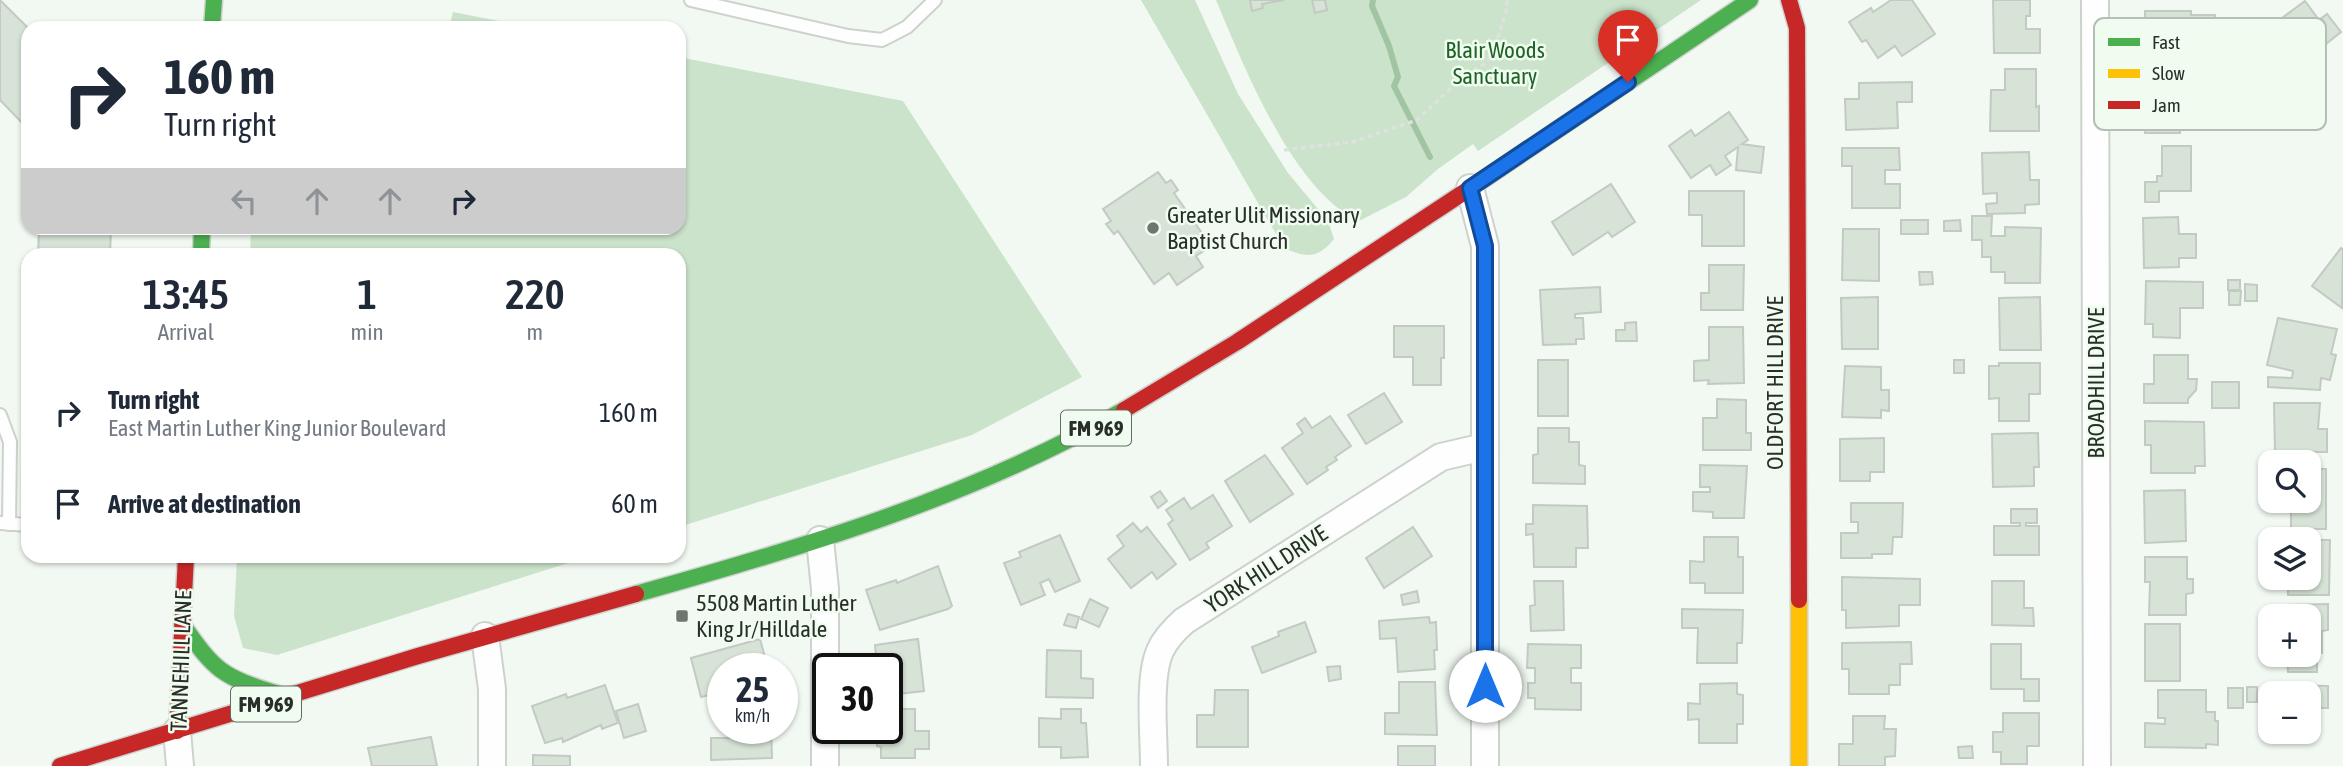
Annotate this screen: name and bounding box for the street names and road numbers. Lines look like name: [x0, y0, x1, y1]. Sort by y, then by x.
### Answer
street label: OLDFORT HILL DRIVE: [1762, 296, 1788, 470]
street label: BROADHILL DRIVE: [2083, 307, 2109, 459]
road number: FM 969: [1061, 410, 1131, 446]
street label: YORK HILL DRIVE: [1200, 520, 1332, 618]
street label: TANNEHILL LANE: [166, 590, 196, 732]
road number: FM 969: [231, 686, 301, 722]

